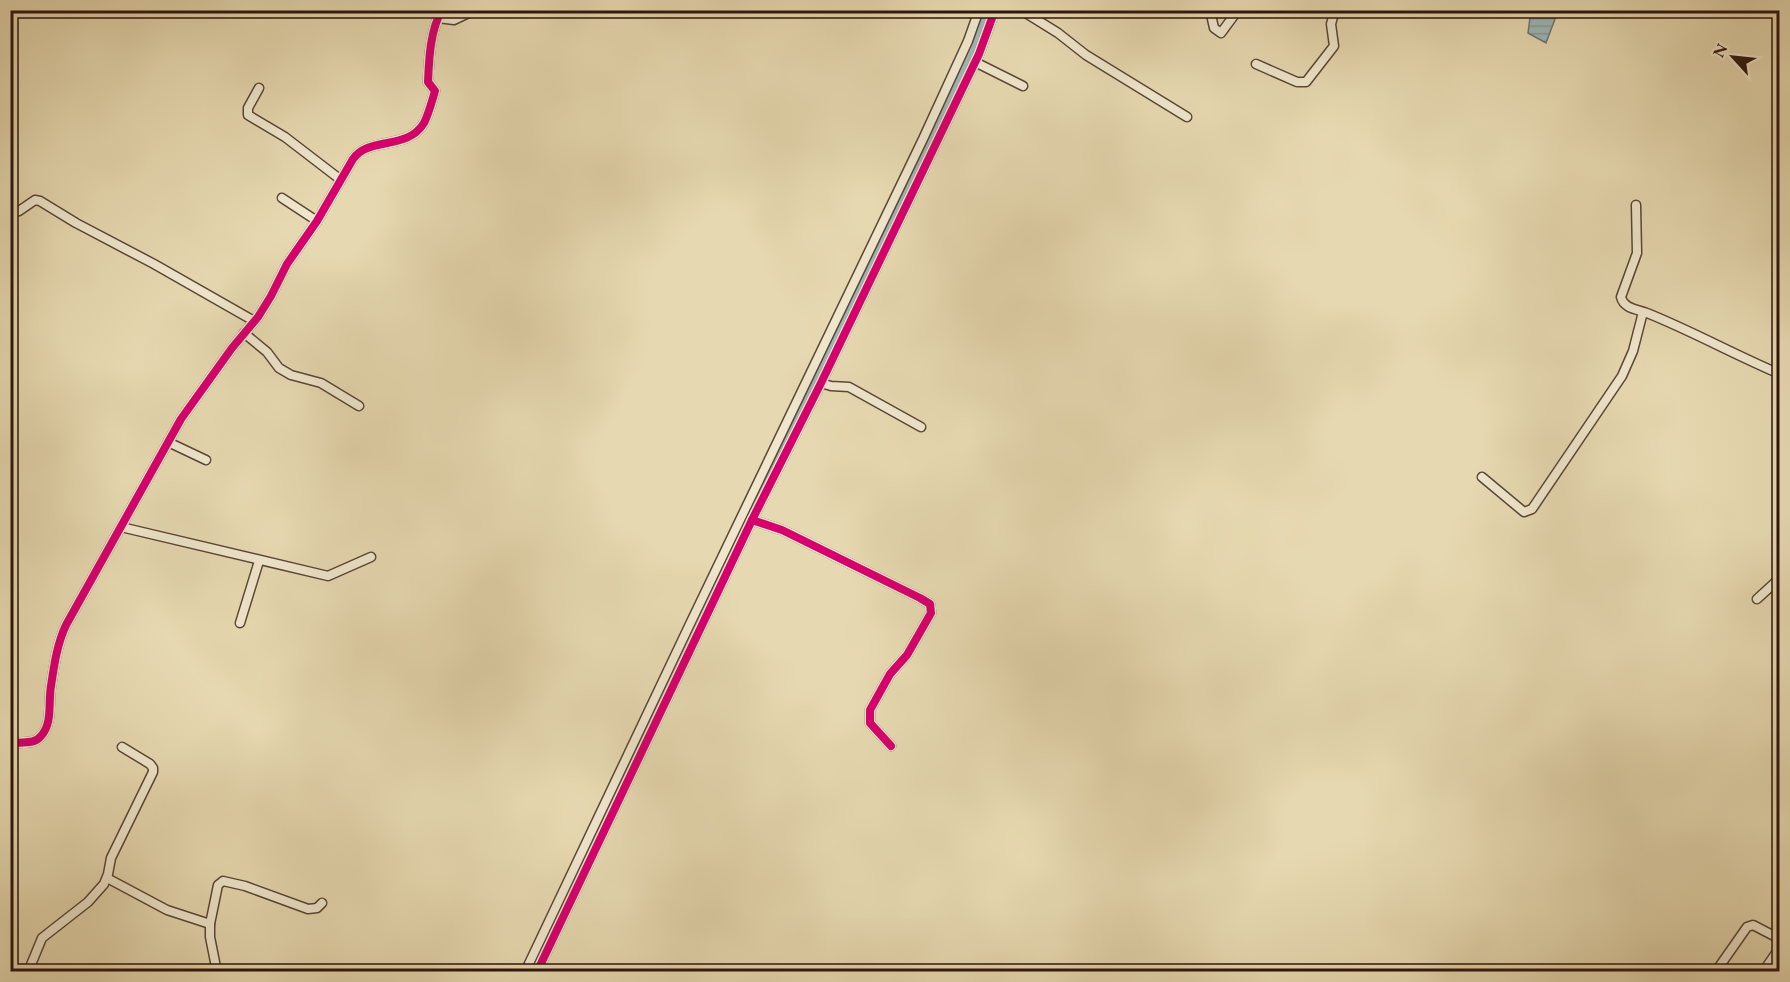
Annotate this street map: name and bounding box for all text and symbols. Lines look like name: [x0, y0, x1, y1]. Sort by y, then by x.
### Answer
north arrow: [1703, 27, 1763, 87]
text: N: [1708, 40, 1732, 61]

